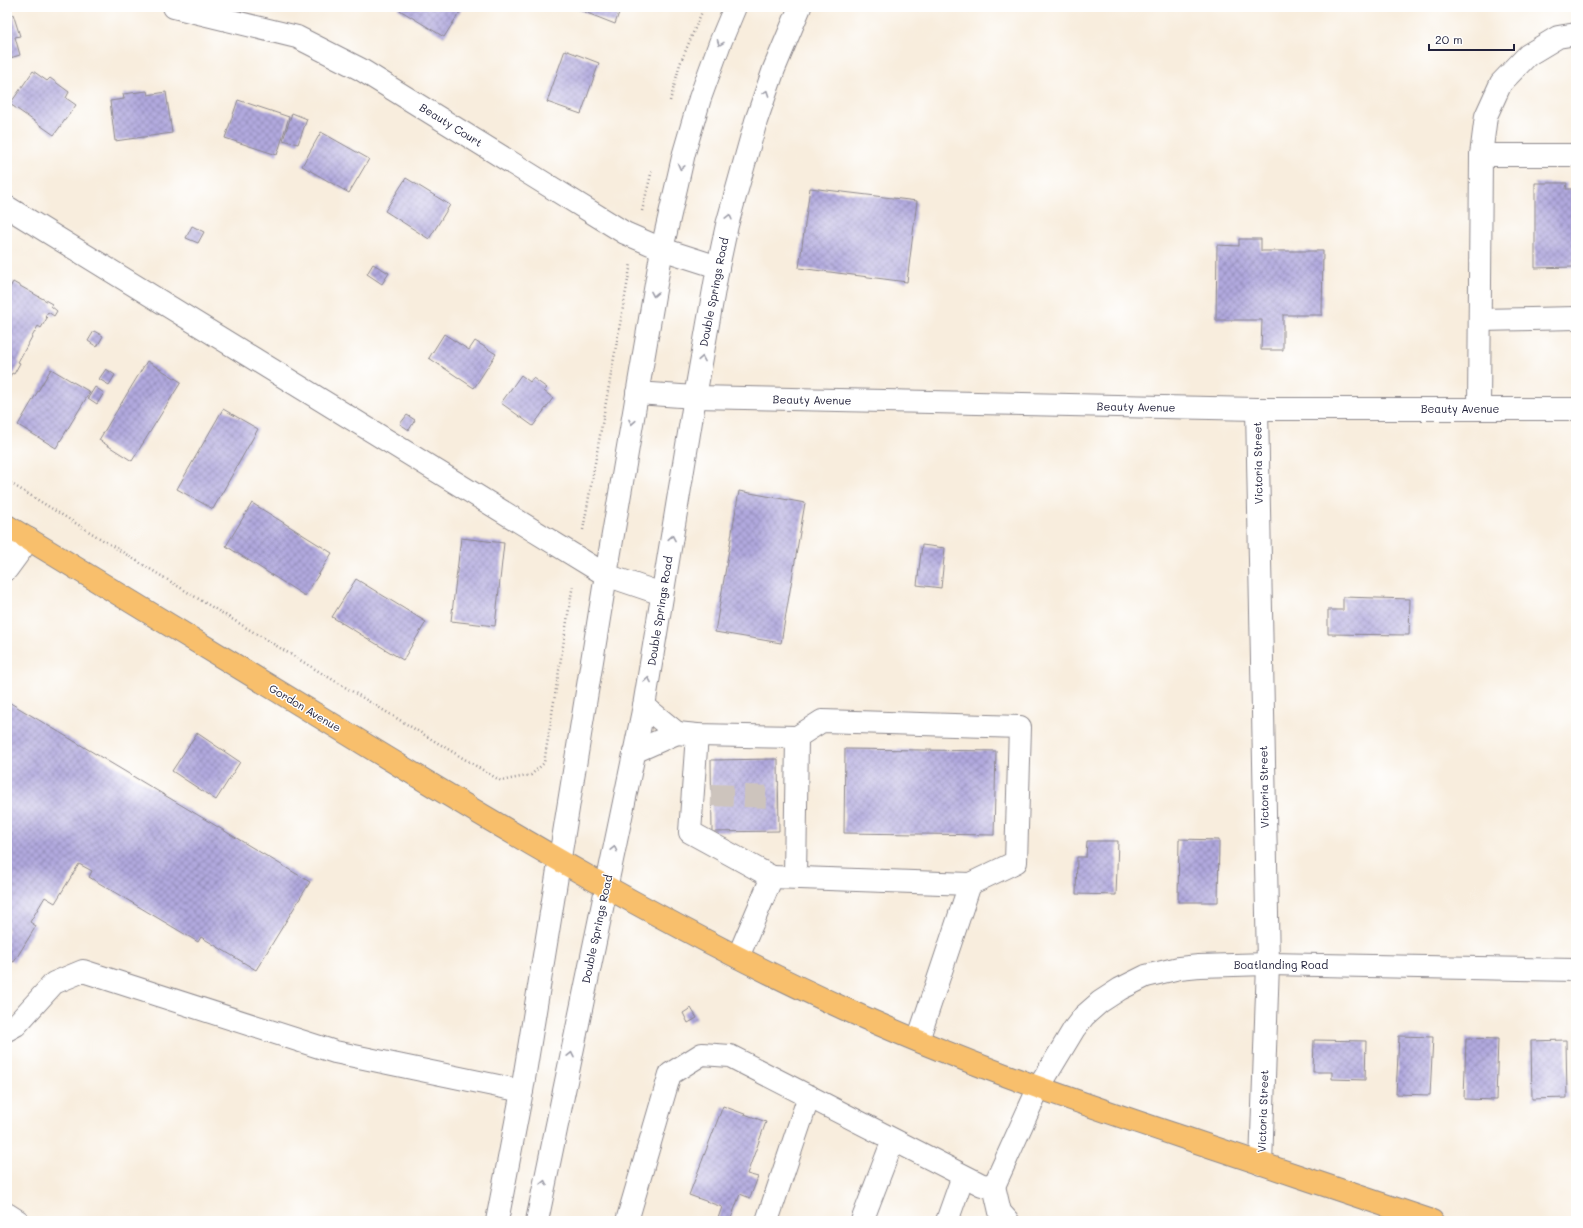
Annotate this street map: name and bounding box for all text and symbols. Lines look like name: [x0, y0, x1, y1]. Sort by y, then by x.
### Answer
scale bar: [1429, 26, 1514, 52]
text: 20 m: [1435, 31, 1463, 47]
one-way arrow: [716, 40, 724, 47]
one-way arrow: [761, 89, 770, 96]
street label: Beauty Court: [417, 99, 486, 150]
one-way arrow: [677, 164, 685, 170]
one-way arrow: [724, 214, 733, 221]
street label: Double Springs Road: [696, 236, 731, 348]
one-way arrow: [651, 291, 659, 297]
one-way arrow: [697, 356, 706, 362]
street label: Beauty Avenue: [773, 391, 852, 408]
street label: Beauty Avenue: [1097, 398, 1176, 415]
street label: Beauty Avenue: [1421, 401, 1500, 416]
one-way arrow: [628, 419, 637, 425]
street label: Victoria Street: [1249, 421, 1266, 504]
one-way arrow: [667, 535, 676, 541]
street label: Double Springs Road: [643, 555, 676, 667]
one-way arrow: [643, 677, 652, 683]
street label: Gordon Avenue: [267, 680, 344, 735]
street label: Victoria Street: [1255, 745, 1272, 828]
one-way arrow: [609, 846, 617, 852]
street label: Double Springs Road: [578, 873, 615, 985]
street label: Boatlanding Road: [1234, 957, 1328, 972]
one-way arrow: [566, 1052, 574, 1059]
street label: Victoria Street: [1254, 1069, 1271, 1152]
one-way arrow: [540, 1180, 548, 1186]

